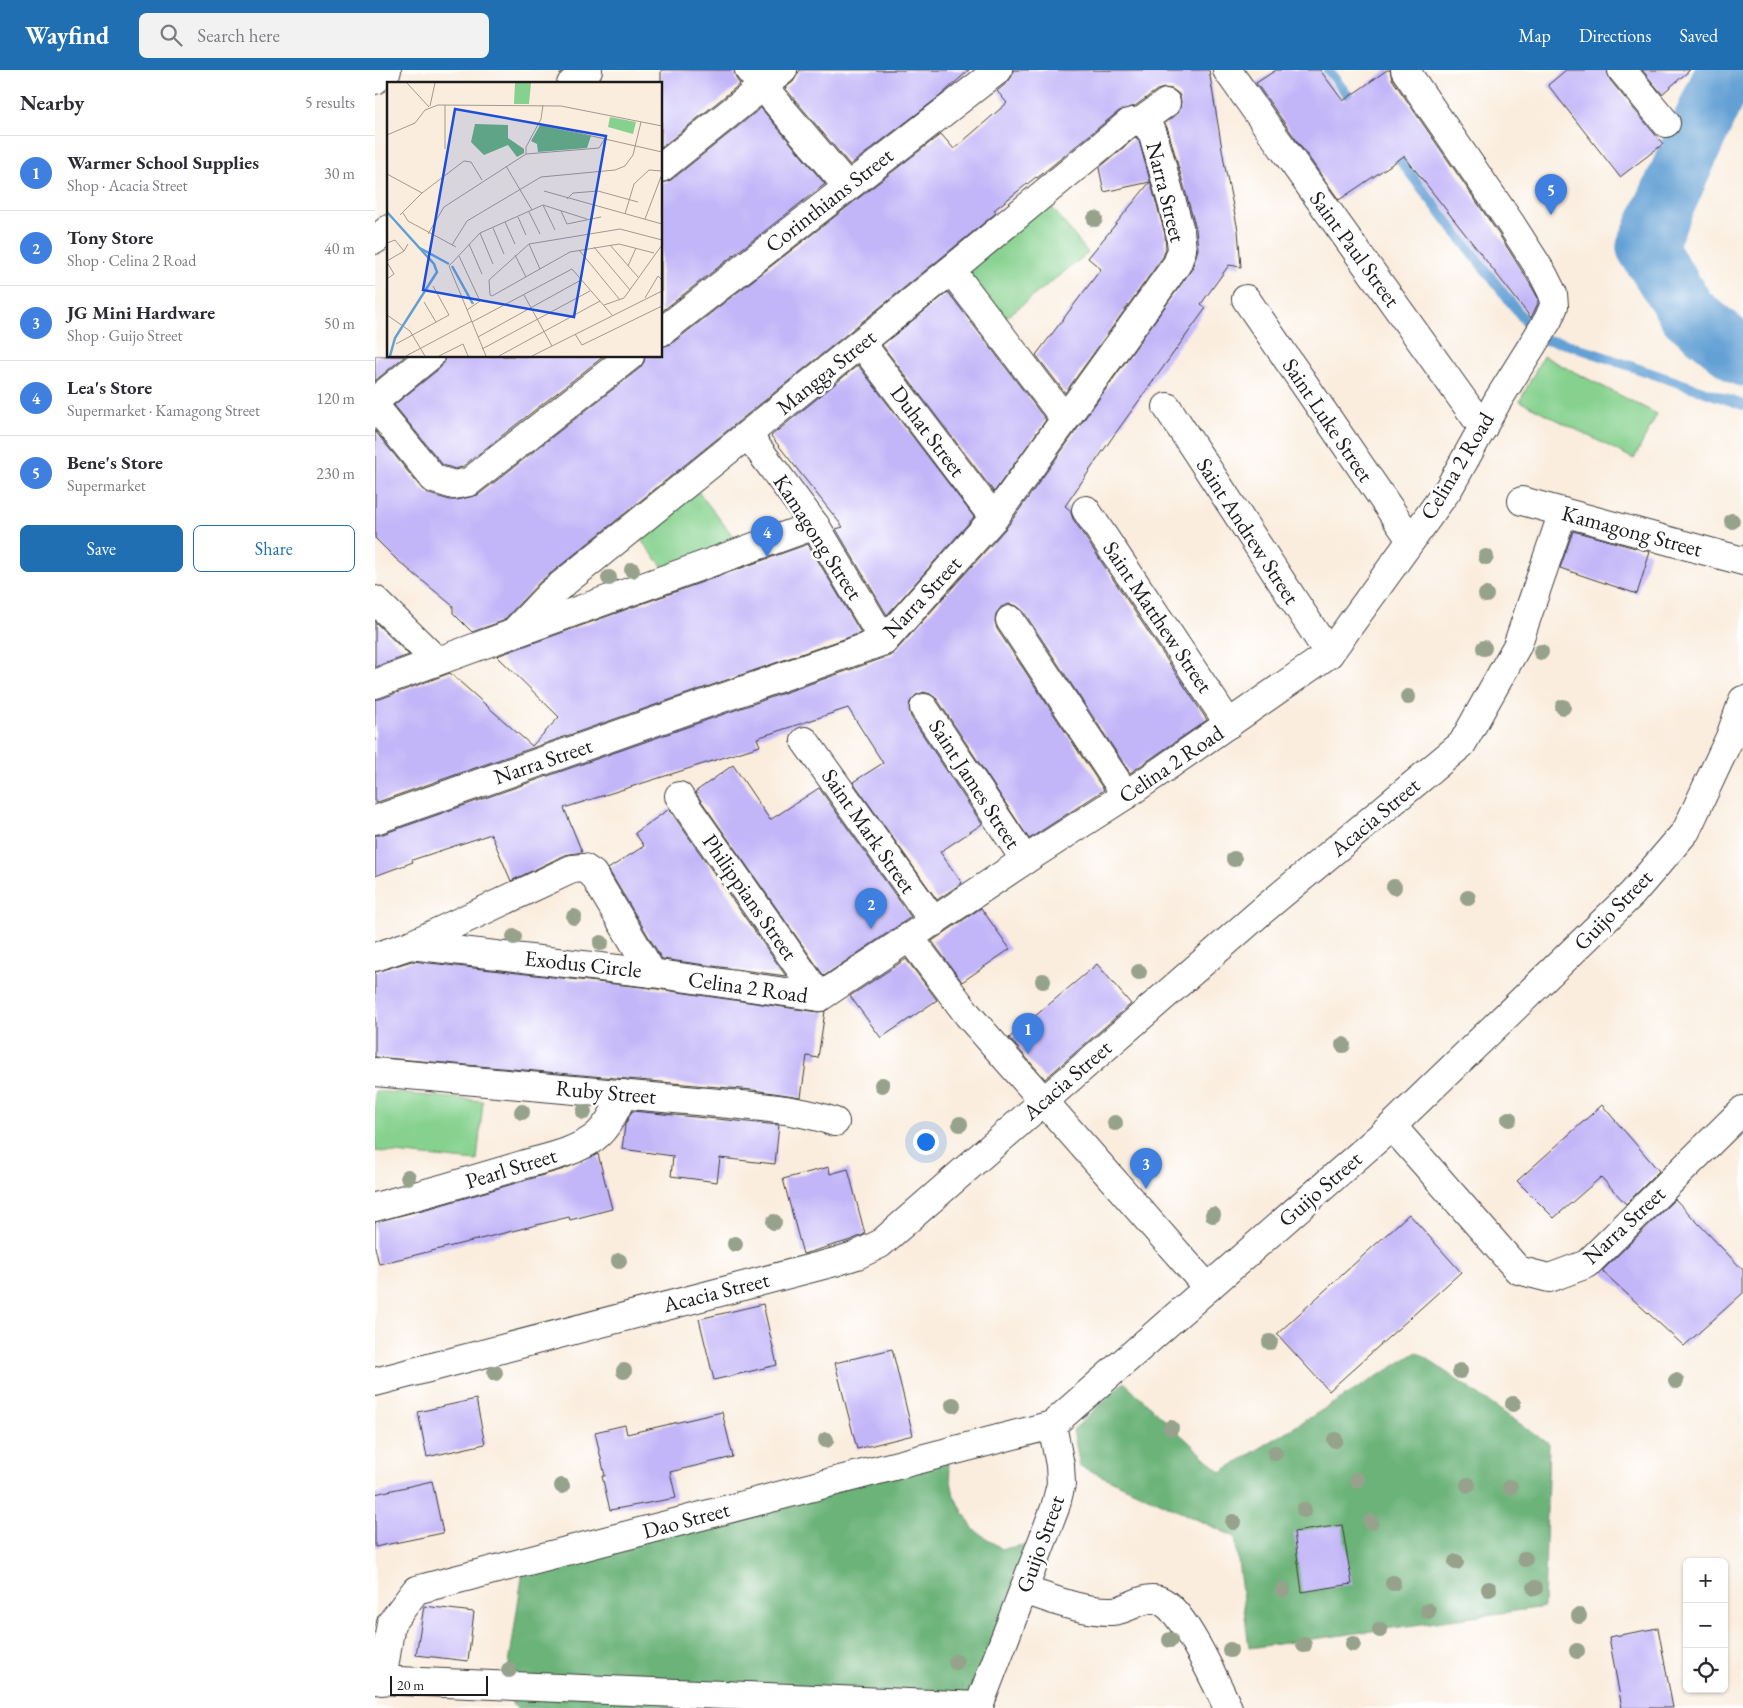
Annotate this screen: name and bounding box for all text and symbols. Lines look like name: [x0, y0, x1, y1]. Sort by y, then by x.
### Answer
search box: [139, 13, 489, 58]
text: Wayfind: [25, 20, 109, 51]
icon: search: [157, 21, 185, 49]
text: Search here: [197, 23, 280, 48]
text: Map: [1519, 24, 1551, 47]
text: Directions: [1579, 24, 1651, 47]
text: Saved: [1679, 24, 1718, 47]
inset map: [387, 82, 663, 358]
text: Nearby: [20, 89, 84, 116]
text: 5 results: [305, 92, 355, 113]
street label: Narra Street: [1140, 139, 1192, 245]
street label: Corinthians Street: [759, 141, 899, 259]
text: Warmer School Supplies: [67, 150, 259, 175]
text: 1: [32, 163, 40, 184]
text: 30 m: [324, 163, 355, 184]
pin: 5: [1535, 174, 1567, 215]
text: Shop · Acacia Street: [67, 175, 187, 196]
street label: Saint Paul Street: [1303, 185, 1407, 313]
text: Tony Store: [67, 225, 153, 250]
text: 2: [32, 238, 40, 259]
text: 40 m: [324, 238, 355, 259]
text: Shop · Celina 2 Road: [67, 250, 196, 271]
text: JG Mini Hardware: [67, 300, 215, 325]
text: 3: [32, 313, 40, 334]
text: 50 m: [324, 313, 355, 334]
street label: Mangga Street: [770, 323, 882, 421]
text: Shop · Guijo Street: [67, 325, 182, 346]
street label: Saint Luke Street: [1276, 352, 1380, 488]
text: Lea's Store: [67, 375, 152, 400]
street label: Duhat Street: [884, 379, 972, 483]
text: 4: [32, 388, 40, 409]
text: 120 m: [316, 388, 355, 409]
text: Supermarket · Kamagong Street: [67, 400, 260, 421]
street label: Celina 2 Road: [1413, 406, 1501, 525]
text: Bene's Store: [67, 450, 163, 475]
street label: Saint Andrew Street: [1190, 452, 1306, 610]
text: 5: [32, 463, 40, 484]
text: 230 m: [316, 463, 355, 484]
street label: Kamagong Street: [767, 469, 869, 605]
text: Supermarket: [67, 475, 146, 496]
street label: Kamagong Street: [1559, 498, 1705, 564]
pin: 4: [751, 516, 783, 557]
button: Save: [20, 525, 183, 572]
button: Share: [193, 525, 355, 572]
street label: Saint Matthew Street: [1096, 536, 1220, 699]
street label: Narra Street: [876, 550, 968, 644]
street label: Saint James Street: [922, 714, 1028, 855]
street label: Celina 2 Road: [1113, 718, 1230, 810]
street label: Narra Street: [490, 731, 596, 791]
street label: Saint Mark Street: [815, 763, 923, 899]
street label: Acacia Street: [1323, 771, 1426, 864]
street label: Philippians Street: [696, 828, 804, 966]
street label: Guijo Street: [1567, 863, 1659, 957]
pin: 2: [855, 888, 887, 929]
street label: Exodus Circle: [523, 943, 643, 985]
street label: Celina 2 Road: [686, 964, 811, 1010]
pin: 1: [1012, 1013, 1044, 1054]
street label: Acacia Street: [1016, 1033, 1118, 1127]
street label: Ruby Street: [555, 1073, 657, 1111]
your location: [913, 1129, 939, 1155]
street label: Pearl Street: [462, 1140, 560, 1196]
street label: Guijo Street: [1272, 1145, 1368, 1233]
pin: 3: [1130, 1148, 1162, 1189]
street label: Narra Street: [1577, 1179, 1671, 1271]
street label: Acacia Street: [659, 1265, 772, 1319]
street label: Guijo Street: [1009, 1491, 1071, 1597]
street label: Dao Street: [639, 1494, 733, 1546]
map controls: [1683, 1558, 1728, 1693]
button: +: [1683, 1558, 1728, 1603]
button: −: [1683, 1603, 1728, 1648]
button: locate: [1683, 1648, 1728, 1693]
scale bar: [390, 1673, 487, 1696]
text: 20 m: [397, 1676, 424, 1694]

